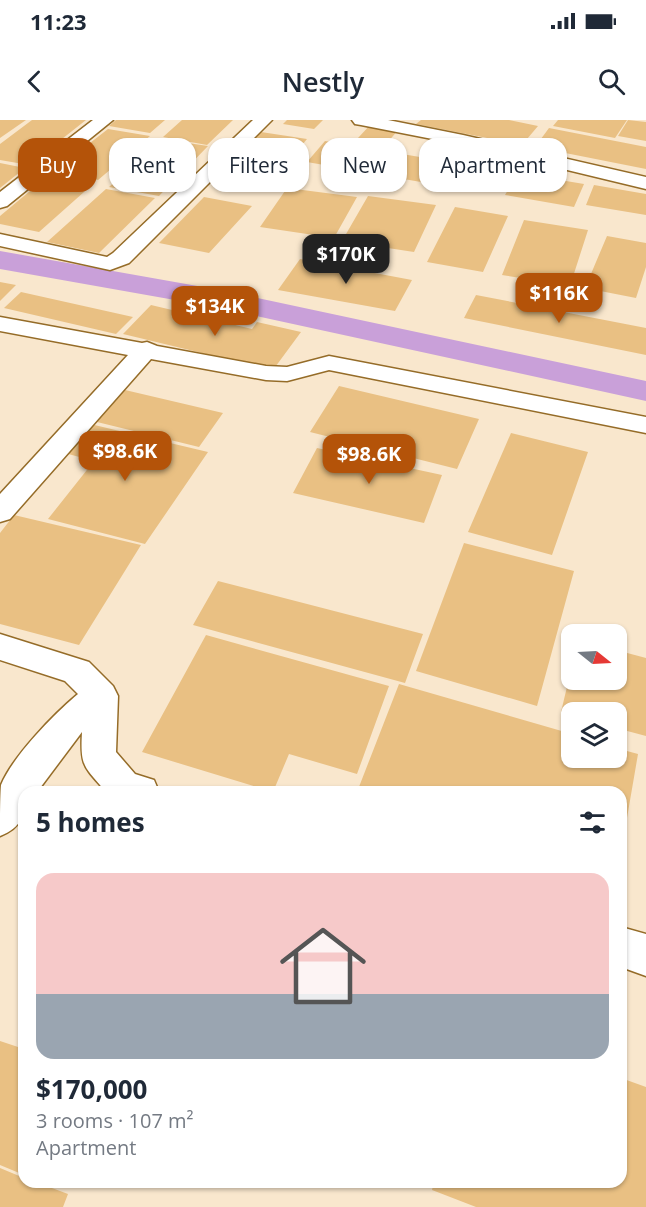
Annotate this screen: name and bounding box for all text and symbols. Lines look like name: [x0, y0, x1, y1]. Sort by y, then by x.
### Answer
text: 11:23: [30, 6, 87, 36]
text: Nestly: [282, 63, 364, 100]
icon: back: [18, 65, 51, 98]
icon: search: [595, 65, 628, 98]
chip: Buy: [18, 138, 97, 192]
chip: Rent: [109, 138, 196, 192]
chip: Filters: [208, 138, 309, 192]
chip: New: [321, 138, 407, 192]
chip: Apartment: [419, 138, 567, 192]
pin: $170K: [304, 234, 388, 285]
text: $170K: [316, 240, 376, 267]
pin: $116K: [517, 273, 601, 324]
text: $116K: [529, 279, 589, 306]
pin: $134K: [173, 286, 257, 337]
text: $134K: [185, 292, 245, 319]
pin: $98.6K: [76, 431, 174, 482]
pin: $98.6K: [320, 434, 418, 485]
text: $98.6K: [93, 437, 157, 464]
text: $98.6K: [337, 440, 401, 467]
north arrow: [561, 624, 627, 690]
map controls: [561, 624, 627, 768]
button: layers: [561, 702, 627, 768]
text: 5 homes: [36, 804, 145, 840]
icon: filters: [576, 806, 609, 839]
icon: home: [269, 912, 377, 1020]
text: $170,000: [36, 1071, 147, 1107]
text: 3 rooms · 107 m²: [36, 1107, 194, 1134]
text: Apartment: [36, 1134, 136, 1161]

